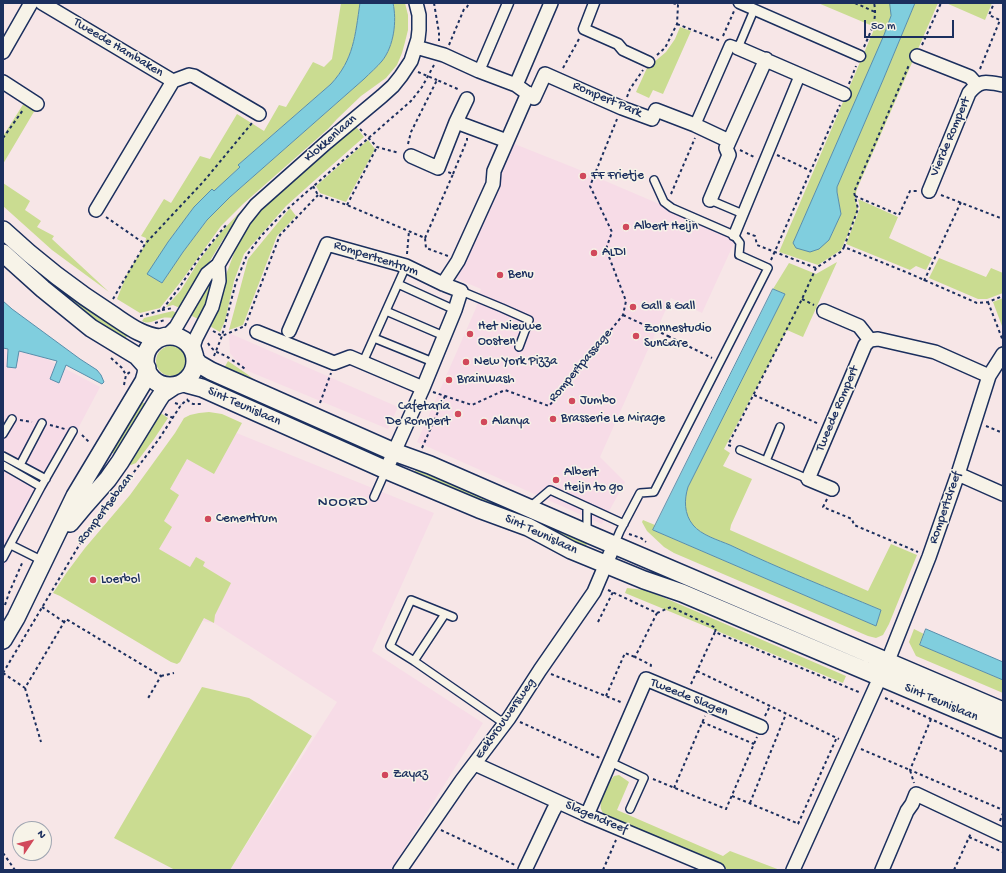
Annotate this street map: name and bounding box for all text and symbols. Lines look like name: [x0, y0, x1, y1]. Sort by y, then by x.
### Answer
scale bar: [866, 12, 956, 38]
street label: Tweede Hambaken: [70, 15, 166, 81]
text: 50 m: [871, 20, 896, 34]
street label: Rompert Park: [570, 78, 644, 122]
street label: Vierde Rompert: [927, 95, 975, 179]
street label: Klokkenlaan: [301, 112, 361, 166]
place label: FF Frietje: [591, 168, 644, 184]
marker: FF Frietje: [578, 171, 588, 181]
place label: Albert Heijn: [634, 219, 698, 235]
marker: Albert Heijn: [621, 222, 631, 232]
street label: Rompertcentrum: [332, 238, 420, 280]
place label: ALDI: [602, 245, 626, 261]
marker: ALDI: [589, 248, 599, 258]
place label: Benu: [508, 267, 534, 283]
marker: Benu: [495, 270, 505, 280]
place label: Gall & Gall: [641, 299, 695, 315]
marker: Gall & Gall: [628, 302, 638, 312]
place label: Het Nieuwe Oosten: [478, 319, 541, 350]
place label: Zonnestudio SunCare: [644, 321, 712, 352]
street label: Rompertpassage: [546, 326, 616, 406]
marker: Het Nieuwe Oosten: [465, 329, 475, 339]
marker: Zonnestudio SunCare: [631, 331, 641, 341]
place label: New York Pizza: [474, 354, 557, 370]
marker: New York Pizza: [461, 357, 471, 367]
street label: Tweede Rompert: [813, 364, 863, 454]
place label: BrainWash: [457, 372, 514, 388]
marker: BrainWash: [444, 375, 454, 385]
street label: Sint Teunislaan: [205, 384, 283, 430]
place label: Jumbo: [580, 393, 616, 409]
marker: Jumbo: [567, 396, 577, 406]
place label: Cafetaria De Rompert: [386, 399, 450, 430]
marker: Cafetaria De Rompert: [453, 409, 463, 419]
place label: Brasserie Le Mirage: [561, 411, 665, 427]
place label: Alanya: [492, 414, 530, 430]
marker: Brasserie Le Mirage: [548, 414, 558, 424]
marker: Alanya: [479, 417, 489, 427]
place label: Albert Heijn to go: [564, 465, 623, 496]
street label: Rompertsebaan: [74, 470, 138, 548]
street label: Rompertdreef: [926, 470, 966, 546]
marker: Albert Heijn to go: [551, 475, 561, 485]
district label: NOORD: [318, 494, 368, 512]
place label: Cementrum: [216, 511, 277, 527]
street label: Sint Teunislaan: [502, 511, 580, 559]
marker: Cementrum: [203, 514, 213, 524]
place label: Loerbol: [101, 572, 140, 588]
marker: Loerbol: [88, 575, 98, 585]
street label: Tweede Slagen: [648, 675, 730, 721]
street label: Eekbrouwersweg: [472, 676, 540, 762]
street label: Sint Teunislaan: [902, 680, 980, 726]
place label: Zayaz: [393, 767, 428, 783]
marker: Zayaz: [380, 770, 390, 780]
street label: Slagendreef: [563, 798, 629, 838]
north arrow: [12, 821, 52, 861]
text: N: [34, 828, 48, 841]

